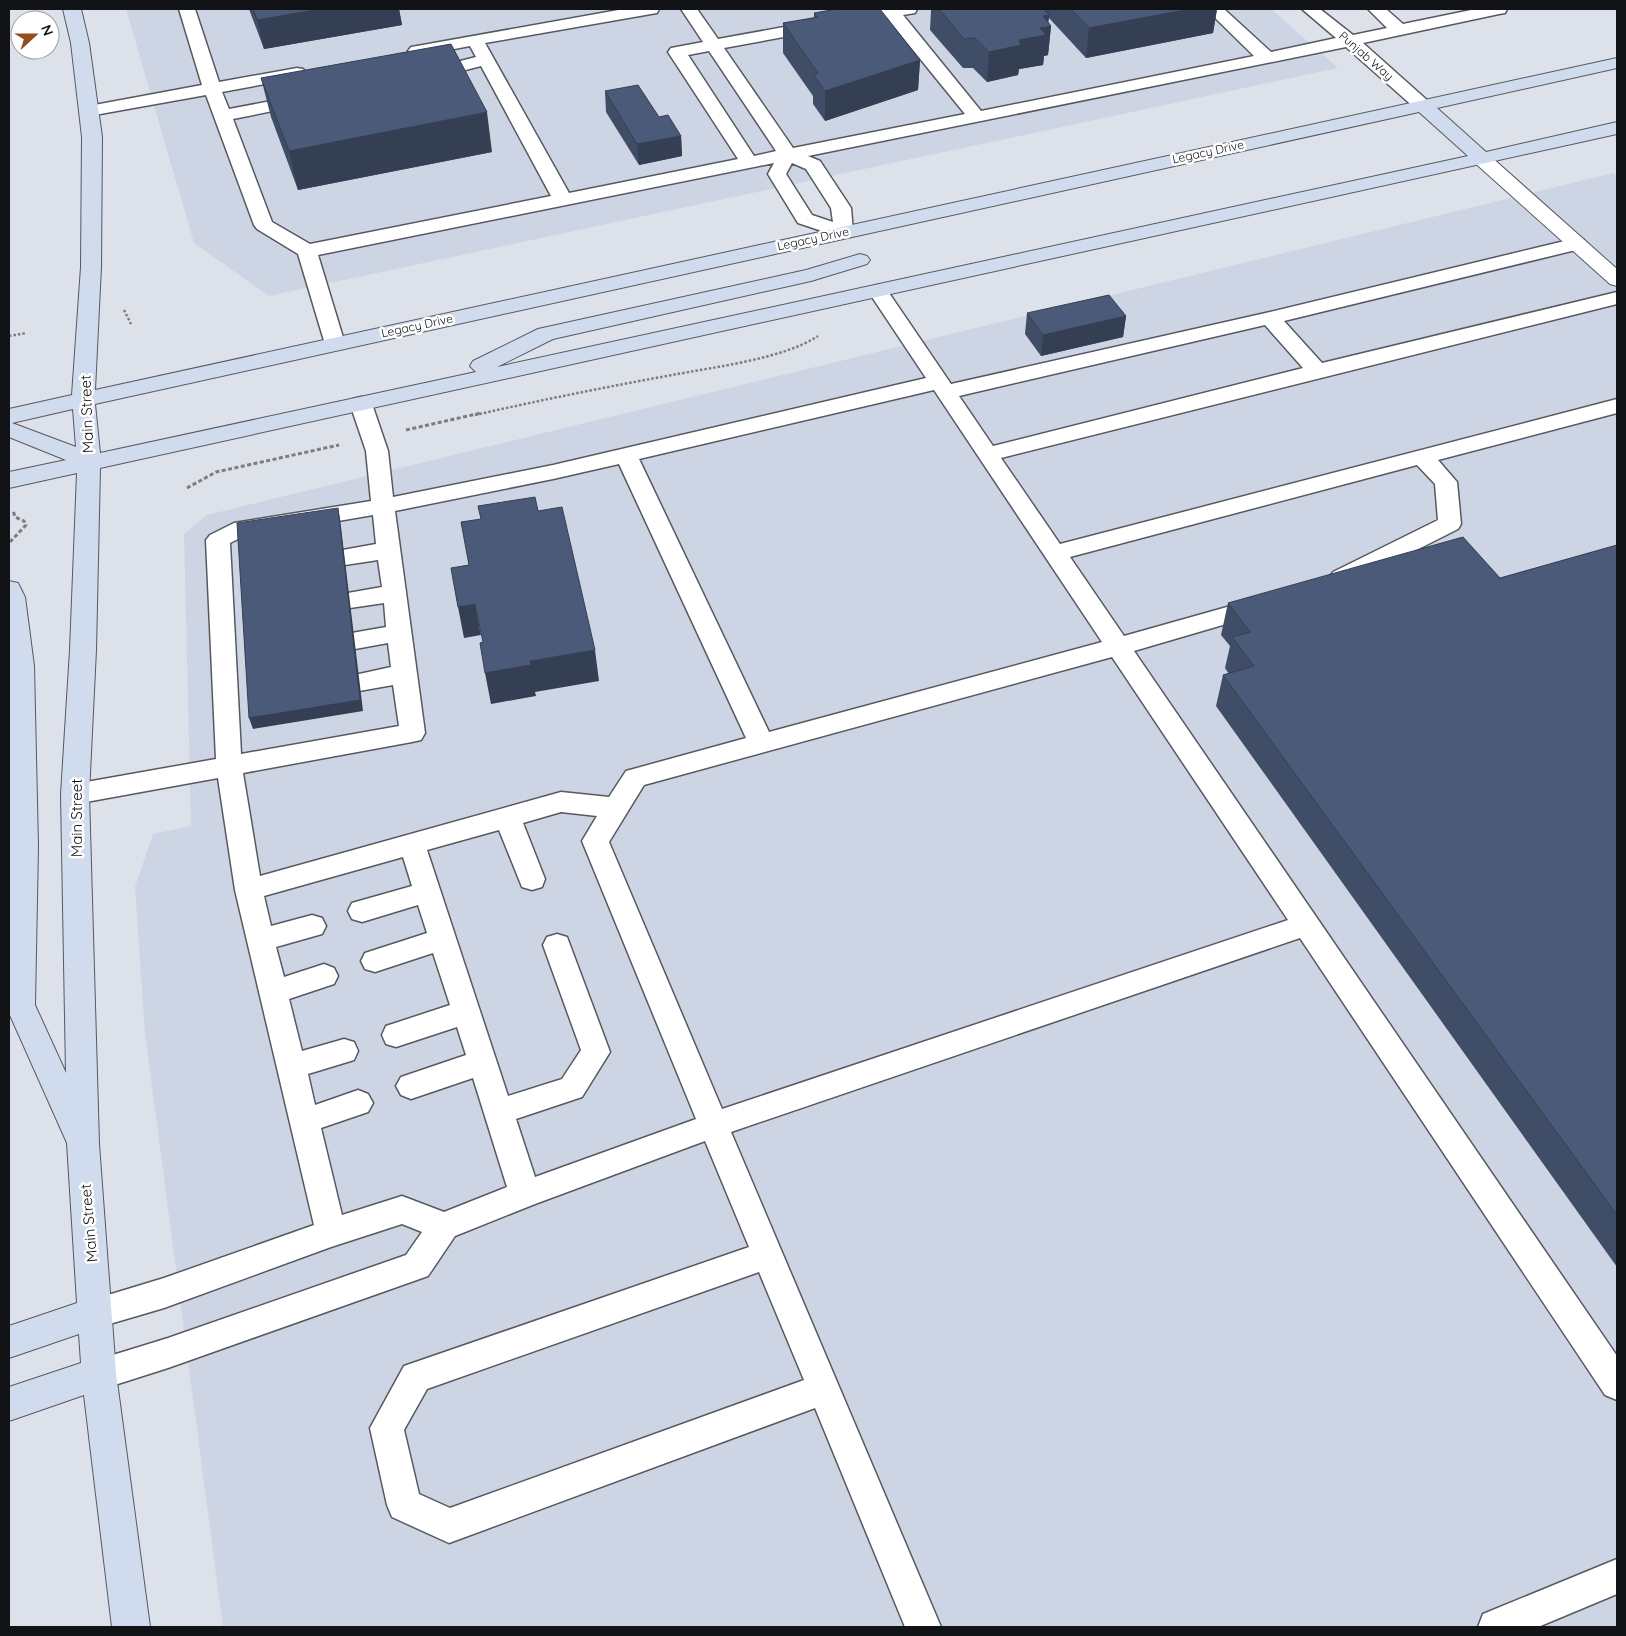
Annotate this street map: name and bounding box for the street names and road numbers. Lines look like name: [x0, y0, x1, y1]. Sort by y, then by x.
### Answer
street label: Punjab Way: [1336, 28, 1397, 83]
street label: Legacy Drive: [1171, 137, 1245, 166]
street label: Legacy Drive: [776, 224, 850, 253]
street label: Legacy Drive: [380, 311, 454, 340]
street label: Main Street: [76, 374, 97, 454]
street label: Main Street: [67, 779, 86, 857]
street label: Main Street: [76, 1183, 101, 1263]

